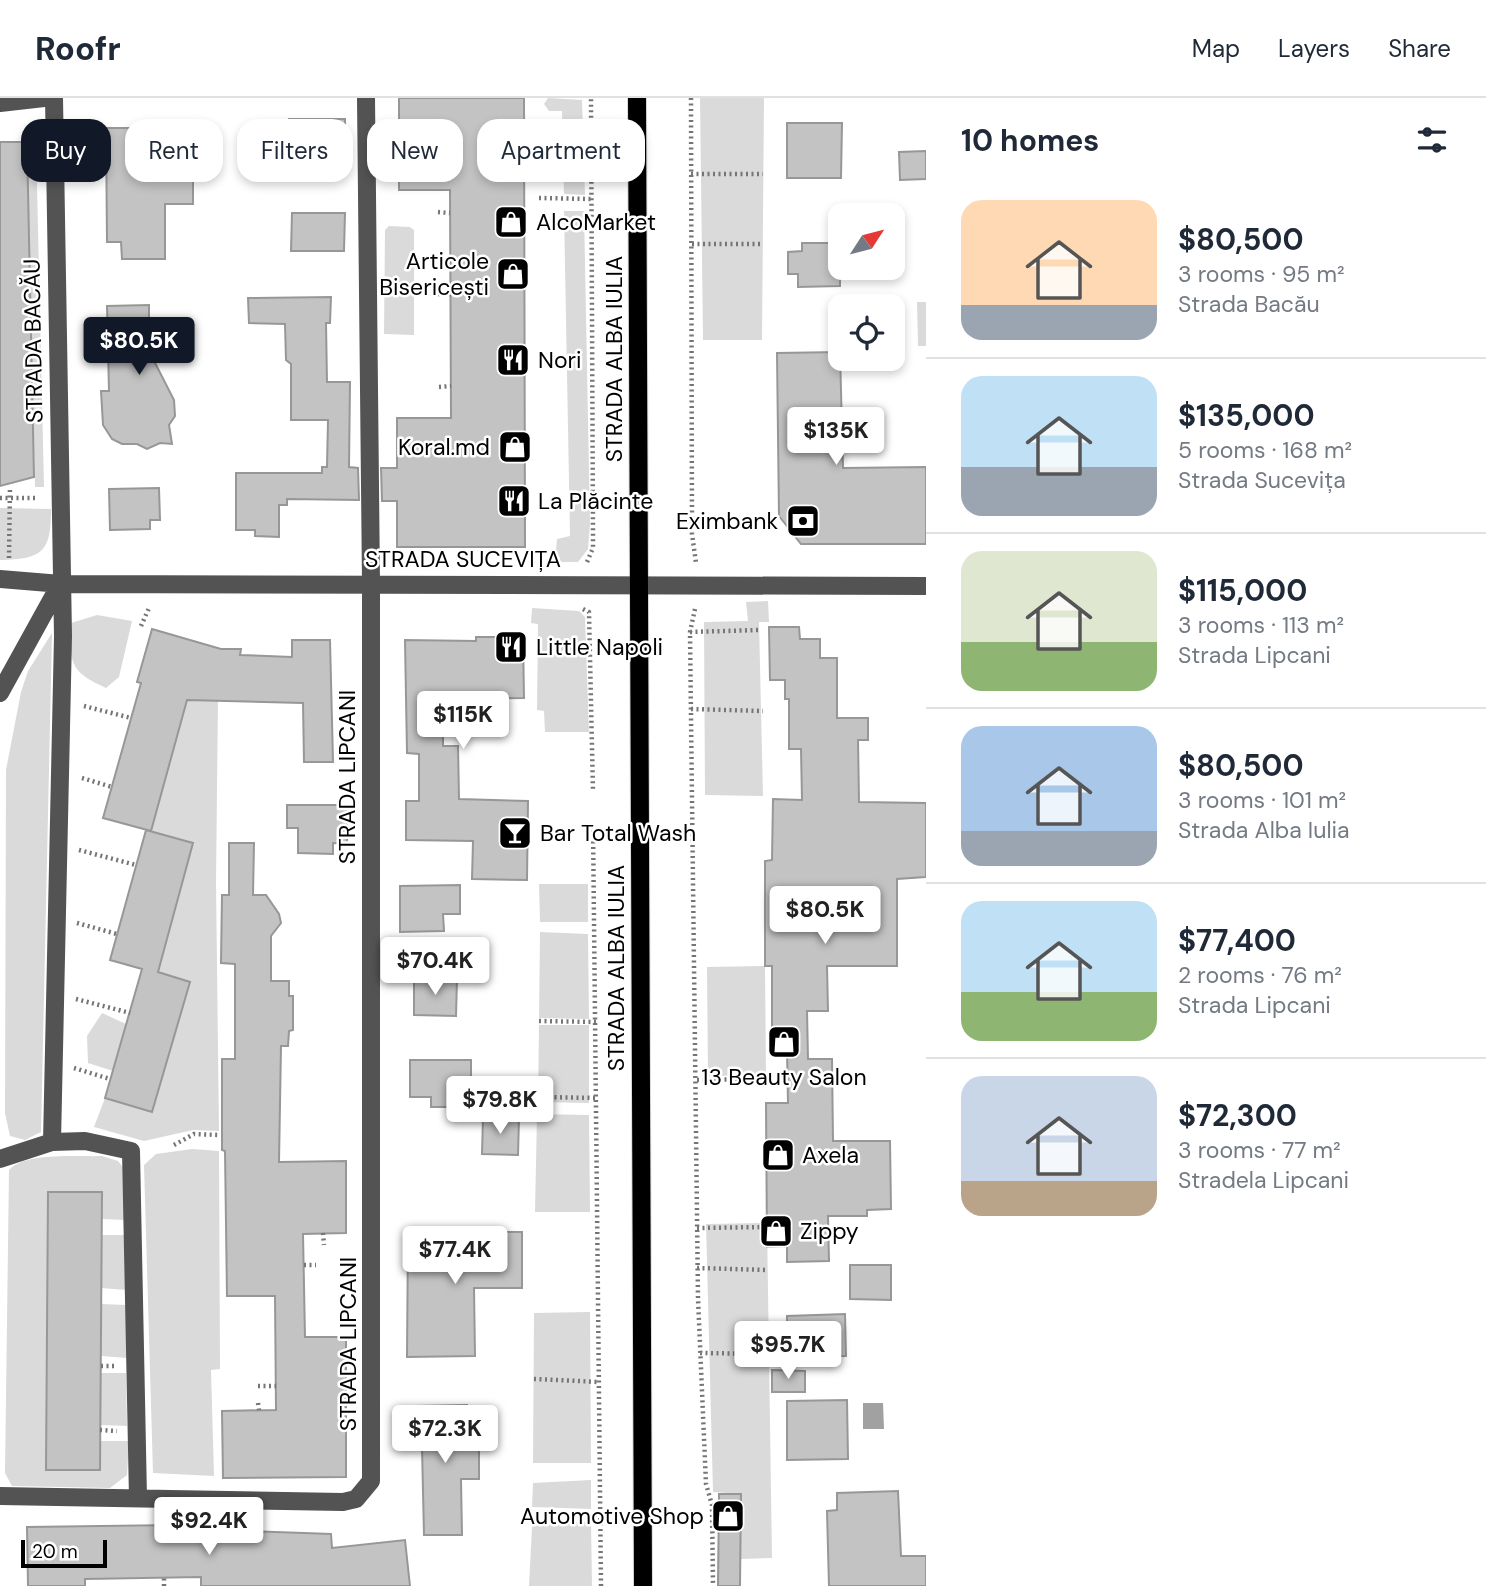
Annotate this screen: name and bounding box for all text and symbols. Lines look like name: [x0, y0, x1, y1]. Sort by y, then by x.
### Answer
text: Roofr: [35, 27, 121, 70]
text: Map: [1192, 33, 1240, 64]
text: Layers: [1278, 33, 1350, 64]
text: Share: [1388, 33, 1451, 64]
chip: Buy: [21, 119, 111, 182]
chip: Rent: [125, 119, 223, 182]
chip: Filters: [237, 119, 353, 182]
chip: New: [367, 119, 463, 182]
chip: Apartment: [477, 119, 645, 182]
text: 10 homes: [961, 121, 1099, 160]
icon: filters: [1413, 121, 1451, 159]
shop icon: AlcoMarket: [492, 203, 530, 241]
north arrow: [828, 203, 905, 280]
map controls: [828, 203, 905, 371]
place label: AlcoMarket: [536, 207, 656, 237]
text: $80,500: [1178, 220, 1304, 259]
icon: home: [1017, 228, 1101, 312]
place label: Articole Bisericești: [379, 246, 489, 302]
shop icon: Articole Bisericești: [494, 255, 532, 293]
street label: STRADA ALBA IULIA: [599, 256, 629, 462]
street label: STRADA BACĂU: [17, 258, 49, 424]
text: 3 rooms · 95 m²: [1178, 259, 1345, 289]
text: Strada Bacău: [1178, 289, 1320, 319]
button: locate: [828, 294, 905, 371]
pin: $80.5K: [82, 317, 196, 377]
text: $80.5K: [100, 325, 178, 355]
restaurant icon: Nori: [494, 341, 532, 379]
place label: Nori: [538, 345, 582, 375]
text: $135,000: [1178, 396, 1315, 435]
icon: home: [1017, 404, 1101, 488]
pin: $135K: [787, 408, 885, 467]
text: $135K: [803, 415, 869, 445]
shop icon: Koral.md: [496, 428, 534, 466]
place label: Koral.md: [398, 432, 490, 462]
text: 5 rooms · 168 m²: [1178, 435, 1352, 465]
text: Strada Sucevița: [1178, 465, 1346, 495]
restaurant icon: La Plăcinte: [495, 482, 533, 520]
place label: La Plăcinte: [538, 486, 653, 516]
bank icon: Eximbank: [784, 502, 822, 540]
place label: Eximbank: [676, 506, 778, 536]
street label: STRADA SUCEVIȚA: [365, 544, 561, 574]
text: $115,000: [1178, 571, 1307, 610]
icon: home: [1017, 579, 1101, 663]
text: 3 rooms · 113 m²: [1178, 610, 1344, 640]
restaurant icon: Little Napoli: [492, 628, 530, 666]
place label: Little Napoli: [536, 632, 663, 662]
text: Strada Lipcani: [1178, 640, 1331, 670]
street label: STRADA LIPCANI: [332, 690, 362, 864]
pin: $115K: [414, 692, 512, 751]
text: $115K: [433, 699, 493, 729]
text: $80,500: [1178, 746, 1304, 785]
icon: home: [1017, 754, 1101, 838]
text: 3 rooms · 101 m²: [1178, 785, 1346, 815]
bar icon: Bar Total Wash: [496, 814, 534, 852]
text: Strada Alba Iulia: [1178, 815, 1350, 845]
place label: Bar Total Wash: [540, 818, 696, 848]
street label: STRADA ALBA IULIA: [601, 865, 631, 1071]
pin: $80.5K: [768, 886, 882, 946]
text: $80.5K: [786, 894, 864, 924]
text: $77,400: [1178, 921, 1296, 960]
icon: home: [1017, 929, 1101, 1013]
pin: $70.4K: [378, 937, 492, 997]
text: $70.4K: [396, 945, 474, 975]
text: 2 rooms · 76 m²: [1178, 960, 1342, 990]
text: Strada Lipcani: [1178, 990, 1331, 1020]
shop icon: 13 Beauty Salon: [765, 1023, 803, 1061]
place label: 13 Beauty Salon: [701, 1062, 867, 1092]
pin: $79.8K: [443, 1076, 557, 1136]
text: $79.8K: [462, 1084, 538, 1114]
text: $72,300: [1178, 1096, 1297, 1135]
icon: home: [1017, 1104, 1101, 1188]
text: 3 rooms · 77 m²: [1178, 1135, 1341, 1165]
shop icon: Axela: [759, 1136, 797, 1174]
place label: Axela: [802, 1140, 859, 1170]
text: Stradela Lipcani: [1178, 1165, 1349, 1195]
shop icon: Zippy: [757, 1212, 795, 1250]
place label: Zippy: [800, 1216, 859, 1246]
pin: $77.4K: [398, 1226, 512, 1286]
text: $77.4K: [419, 1234, 491, 1264]
street label: STRADA LIPCANI: [333, 1257, 363, 1431]
pin: $95.7K: [731, 1322, 845, 1381]
text: $95.7K: [750, 1329, 826, 1359]
pin: $72.3K: [388, 1406, 502, 1465]
text: $72.3K: [408, 1413, 482, 1443]
shop icon: Automotive Shop: [709, 1497, 747, 1535]
pin: $92.4K: [152, 1498, 266, 1557]
place label: Automotive Shop: [520, 1501, 704, 1531]
text: $92.4K: [170, 1505, 248, 1535]
scale bar: [21, 1537, 107, 1569]
text: 20 m: [32, 1539, 78, 1564]

